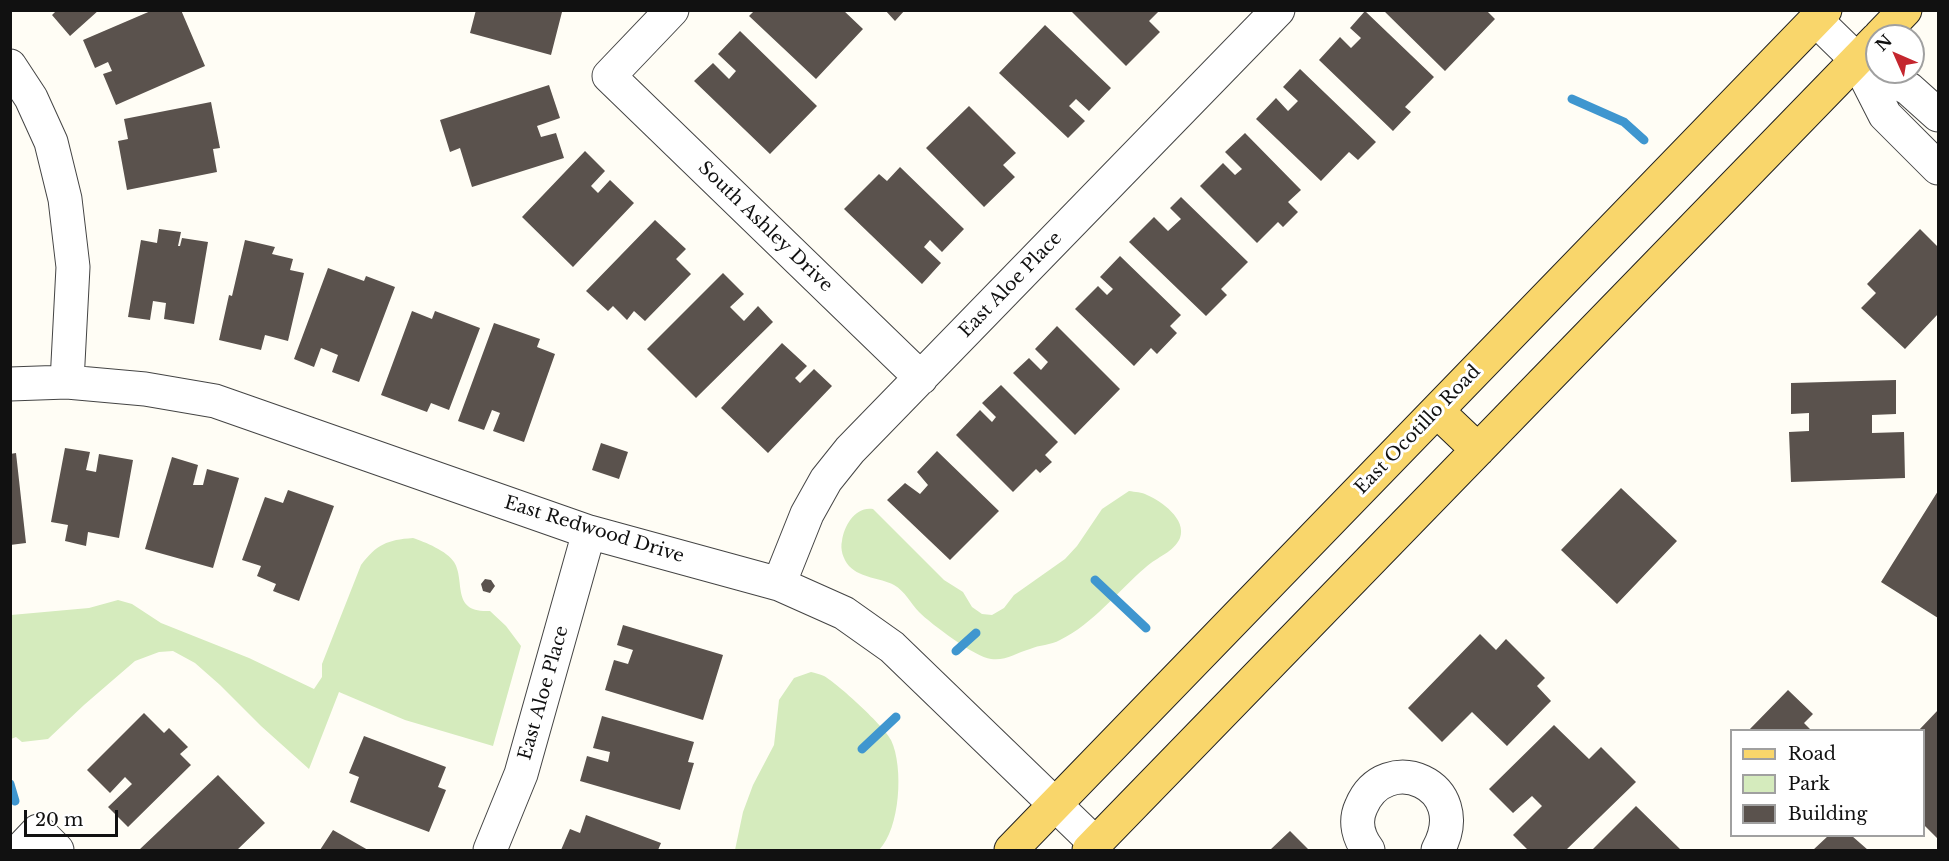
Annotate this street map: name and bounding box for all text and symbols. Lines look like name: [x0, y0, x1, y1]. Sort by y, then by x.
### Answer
north arrow: [1865, 24, 1925, 84]
text: N: [1871, 30, 1896, 55]
street label: South Ashley Drive: [693, 157, 837, 297]
street label: East Aloe Place: [955, 228, 1067, 342]
street label: East Ocotillo Road: [1351, 361, 1485, 499]
street label: East Redwood Drive: [501, 492, 687, 568]
street label: East Aloe Place: [515, 624, 573, 762]
legend: [1730, 729, 1925, 837]
text: Road: [1788, 743, 1836, 765]
text: Park: [1788, 773, 1830, 795]
scale bar: [27, 798, 122, 836]
text: Building: [1788, 803, 1867, 825]
text: 20 m: [35, 809, 83, 831]

